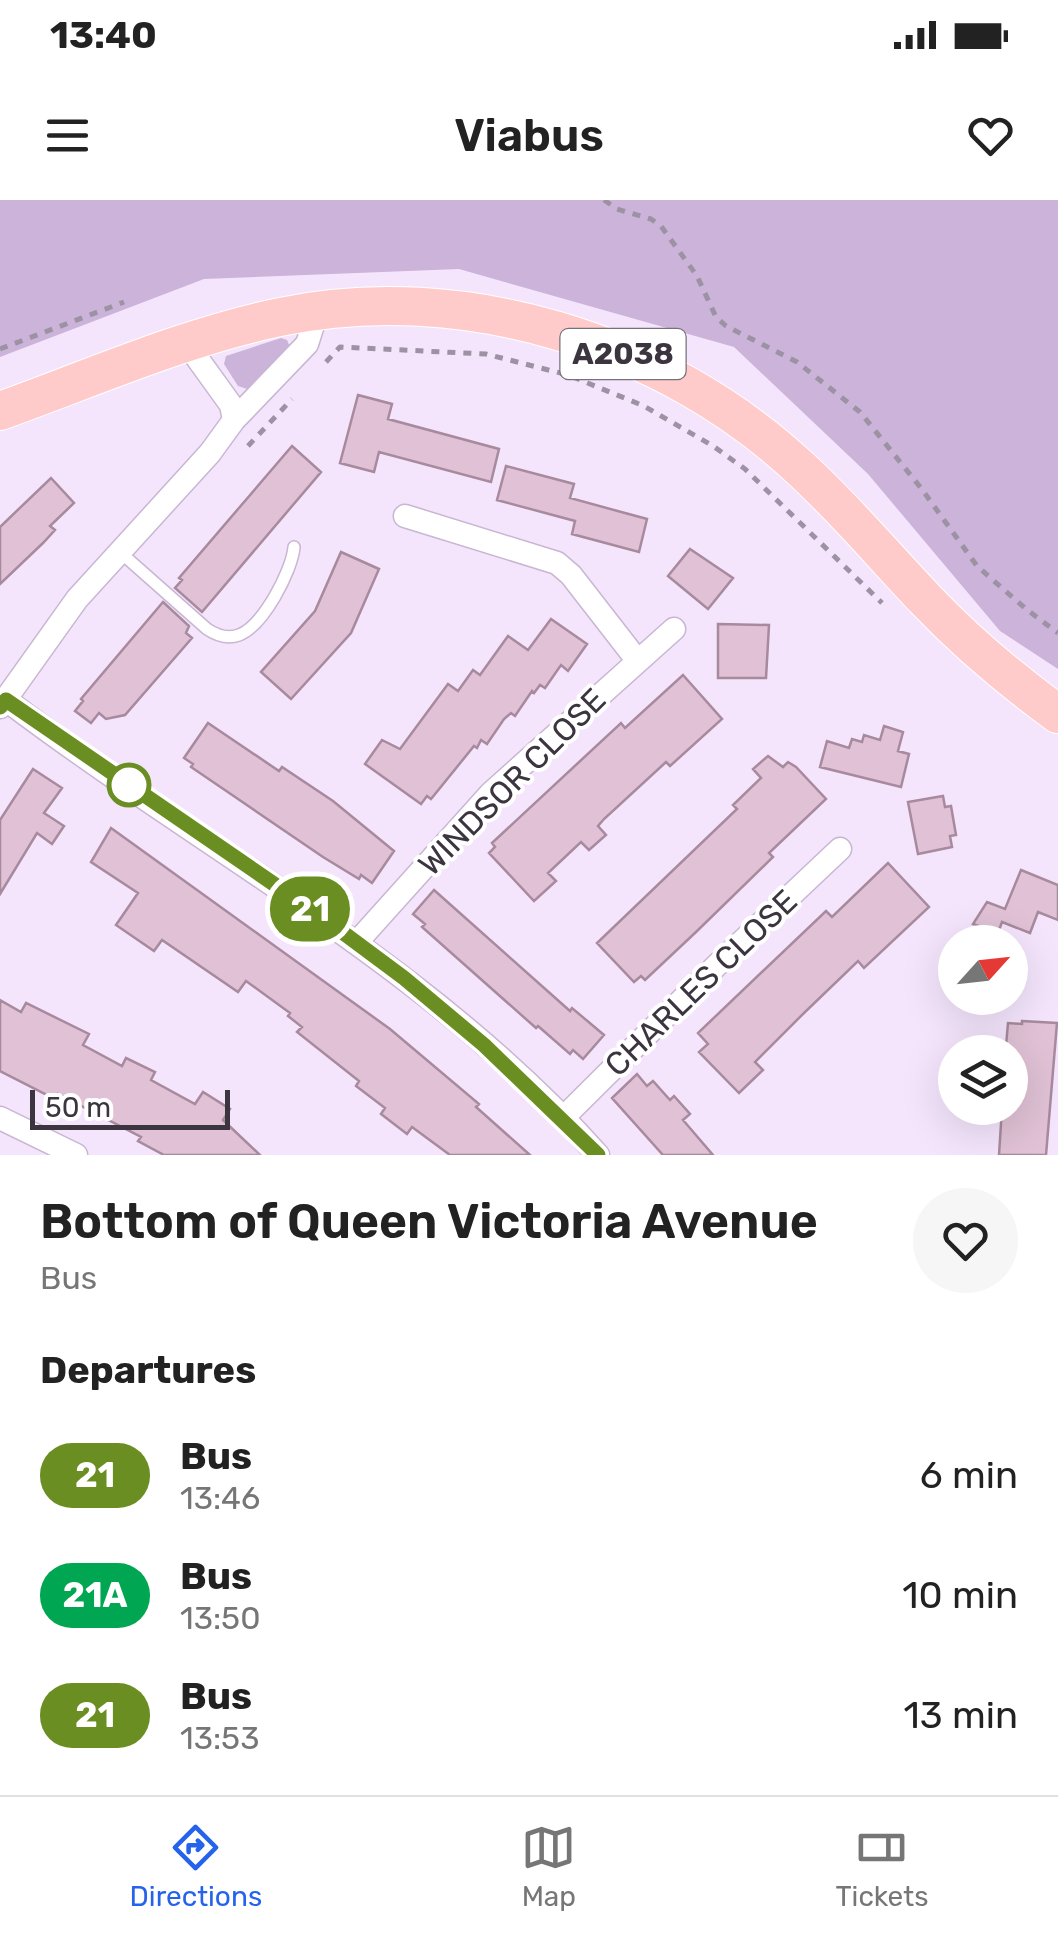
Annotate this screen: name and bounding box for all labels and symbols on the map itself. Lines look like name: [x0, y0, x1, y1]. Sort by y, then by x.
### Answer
road number: A2038: [560, 329, 686, 379]
street label: WINDSOR CLOSE: [411, 681, 613, 883]
unlabelled marker: [108, 764, 150, 806]
line badge: 21: [265, 876, 355, 942]
street label: CHARLES CLOSE: [597, 882, 805, 1084]
north arrow: [938, 925, 1028, 1015]
scale bar: [30, 1085, 230, 1130]

